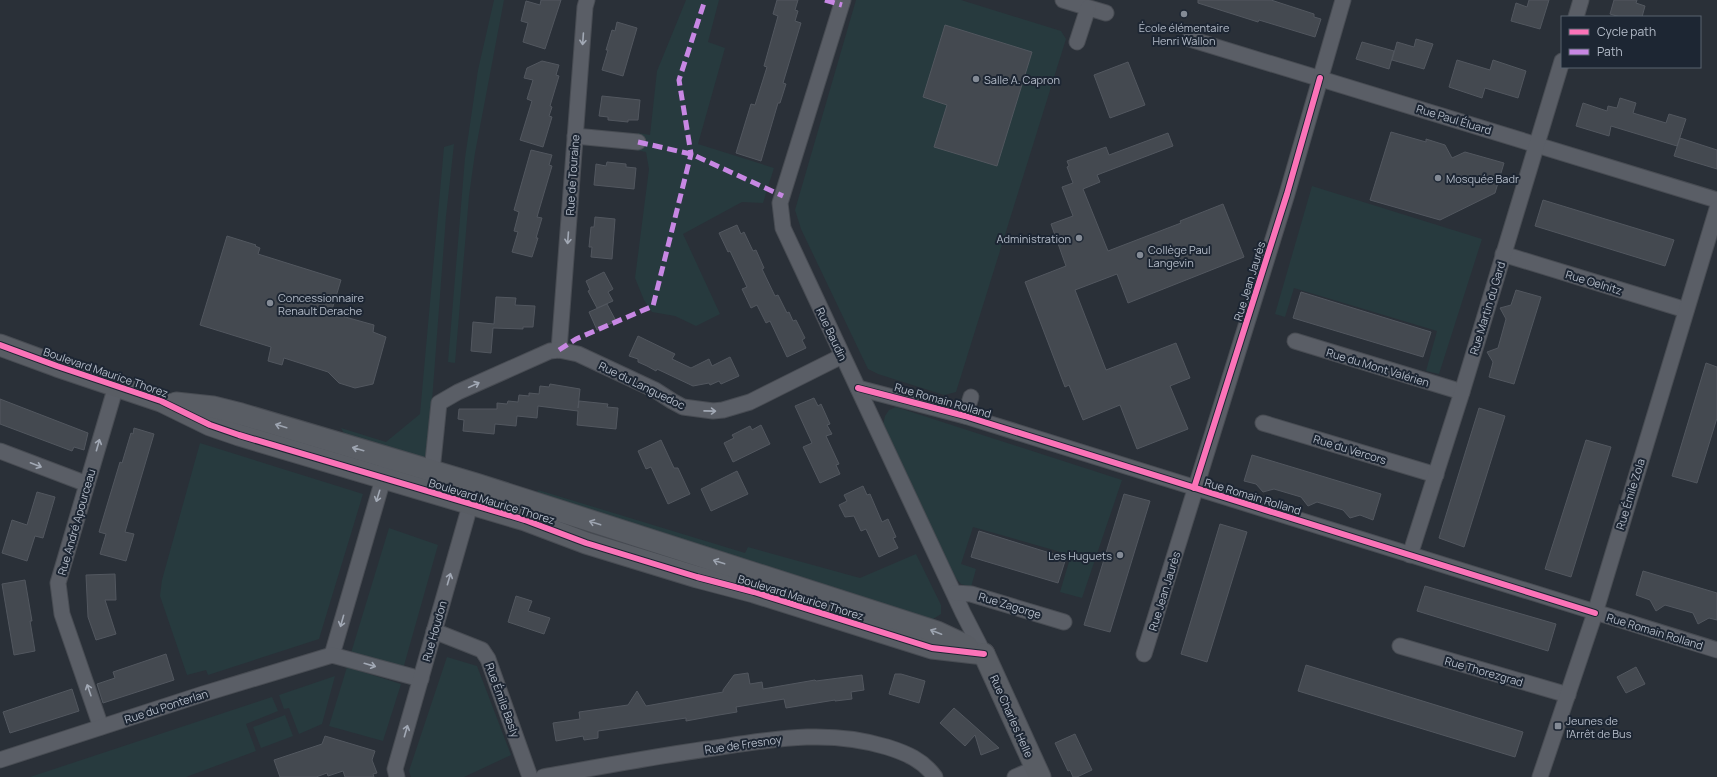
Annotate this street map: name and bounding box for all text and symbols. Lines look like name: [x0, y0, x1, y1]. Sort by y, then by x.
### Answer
marker: École élémentaire Henri Wallon: [1179, 9, 1189, 19]
legend: [1561, 16, 1701, 68]
place label: École élémentaire Henri Wallon: [1139, 20, 1230, 48]
text: Cycle path: [1597, 23, 1656, 40]
one-way arrow: [579, 32, 586, 45]
text: Path: [1597, 43, 1623, 60]
place label: Salle A. Capron: [984, 72, 1060, 87]
marker: Salle A. Capron: [971, 74, 981, 84]
street label: Rue Paul Éluard: [1415, 100, 1493, 138]
street label: Rue de Touraine: [562, 133, 582, 216]
place label: Mosquée Badr: [1446, 171, 1519, 186]
marker: Mosquée Badr: [1433, 173, 1443, 183]
one-way arrow: [564, 231, 571, 244]
place label: Administration: [996, 231, 1071, 246]
marker: Administration: [1074, 233, 1084, 243]
street label: Rue Jean Jaurès: [1230, 239, 1268, 323]
place label: Collège Paul Langevin: [1148, 242, 1211, 270]
marker: Collège Paul Langevin: [1135, 250, 1145, 260]
street label: Rue Martin du Gard: [1466, 260, 1508, 356]
street label: Rue Oelnitz: [1564, 266, 1624, 298]
place label: Concessionnaire Renault Derache: [278, 290, 364, 318]
marker: Concessionnaire Renault Derache: [265, 298, 275, 308]
street label: Rue Baudin: [813, 305, 851, 363]
street label: Boulevard Maurice Thorez: [42, 344, 171, 401]
street label: Rue du Mont Valérien: [1325, 344, 1431, 390]
street label: Rue du Languedoc: [596, 358, 688, 412]
street label: Rue Romain Rolland: [893, 379, 993, 421]
one-way arrow: [467, 381, 479, 388]
one-way arrow: [703, 407, 716, 415]
one-way arrow: [275, 422, 288, 429]
street label: Rue du Vercors: [1312, 431, 1389, 467]
one-way arrow: [95, 439, 102, 452]
one-way arrow: [352, 445, 365, 452]
street label: Rue Émile Zola: [1612, 457, 1648, 531]
one-way arrow: [30, 461, 42, 469]
street label: Rue André Apourceau: [54, 467, 98, 577]
street label: Rue Romain Rolland: [1203, 474, 1303, 518]
street label: Boulevard Maurice Thorez: [427, 475, 557, 527]
one-way arrow: [374, 489, 381, 502]
one-way arrow: [590, 518, 602, 526]
place label: Les Huguets: [1048, 548, 1112, 563]
street label: Rue Jean Jaurès: [1145, 549, 1183, 633]
marker: Les Huguets: [1115, 550, 1125, 560]
one-way arrow: [713, 558, 726, 565]
street label: Boulevard Maurice Thorez: [736, 571, 866, 623]
one-way arrow: [446, 573, 453, 586]
street label: Rue Zagorge: [977, 588, 1044, 622]
street label: Rue Houdon: [418, 599, 450, 663]
street label: Rue Romain Rolland: [1605, 609, 1705, 653]
one-way arrow: [338, 614, 345, 627]
one-way arrow: [930, 628, 942, 636]
street label: Rue Thorezgrad: [1443, 653, 1525, 689]
street label: Rue Émile Basly: [483, 661, 524, 740]
one-way arrow: [363, 662, 376, 669]
street label: Rue Charles Helle: [987, 672, 1037, 760]
one-way arrow: [84, 685, 92, 697]
street label: Rue du Ponterlan: [122, 685, 210, 727]
place label: Jeunes de l'Arrêt de Bus: [1566, 713, 1632, 741]
marker: Jeunes de l'Arrêt de Bus: [1553, 721, 1563, 731]
one-way arrow: [403, 725, 410, 738]
street label: Rue de Fresnoy: [704, 731, 783, 757]

